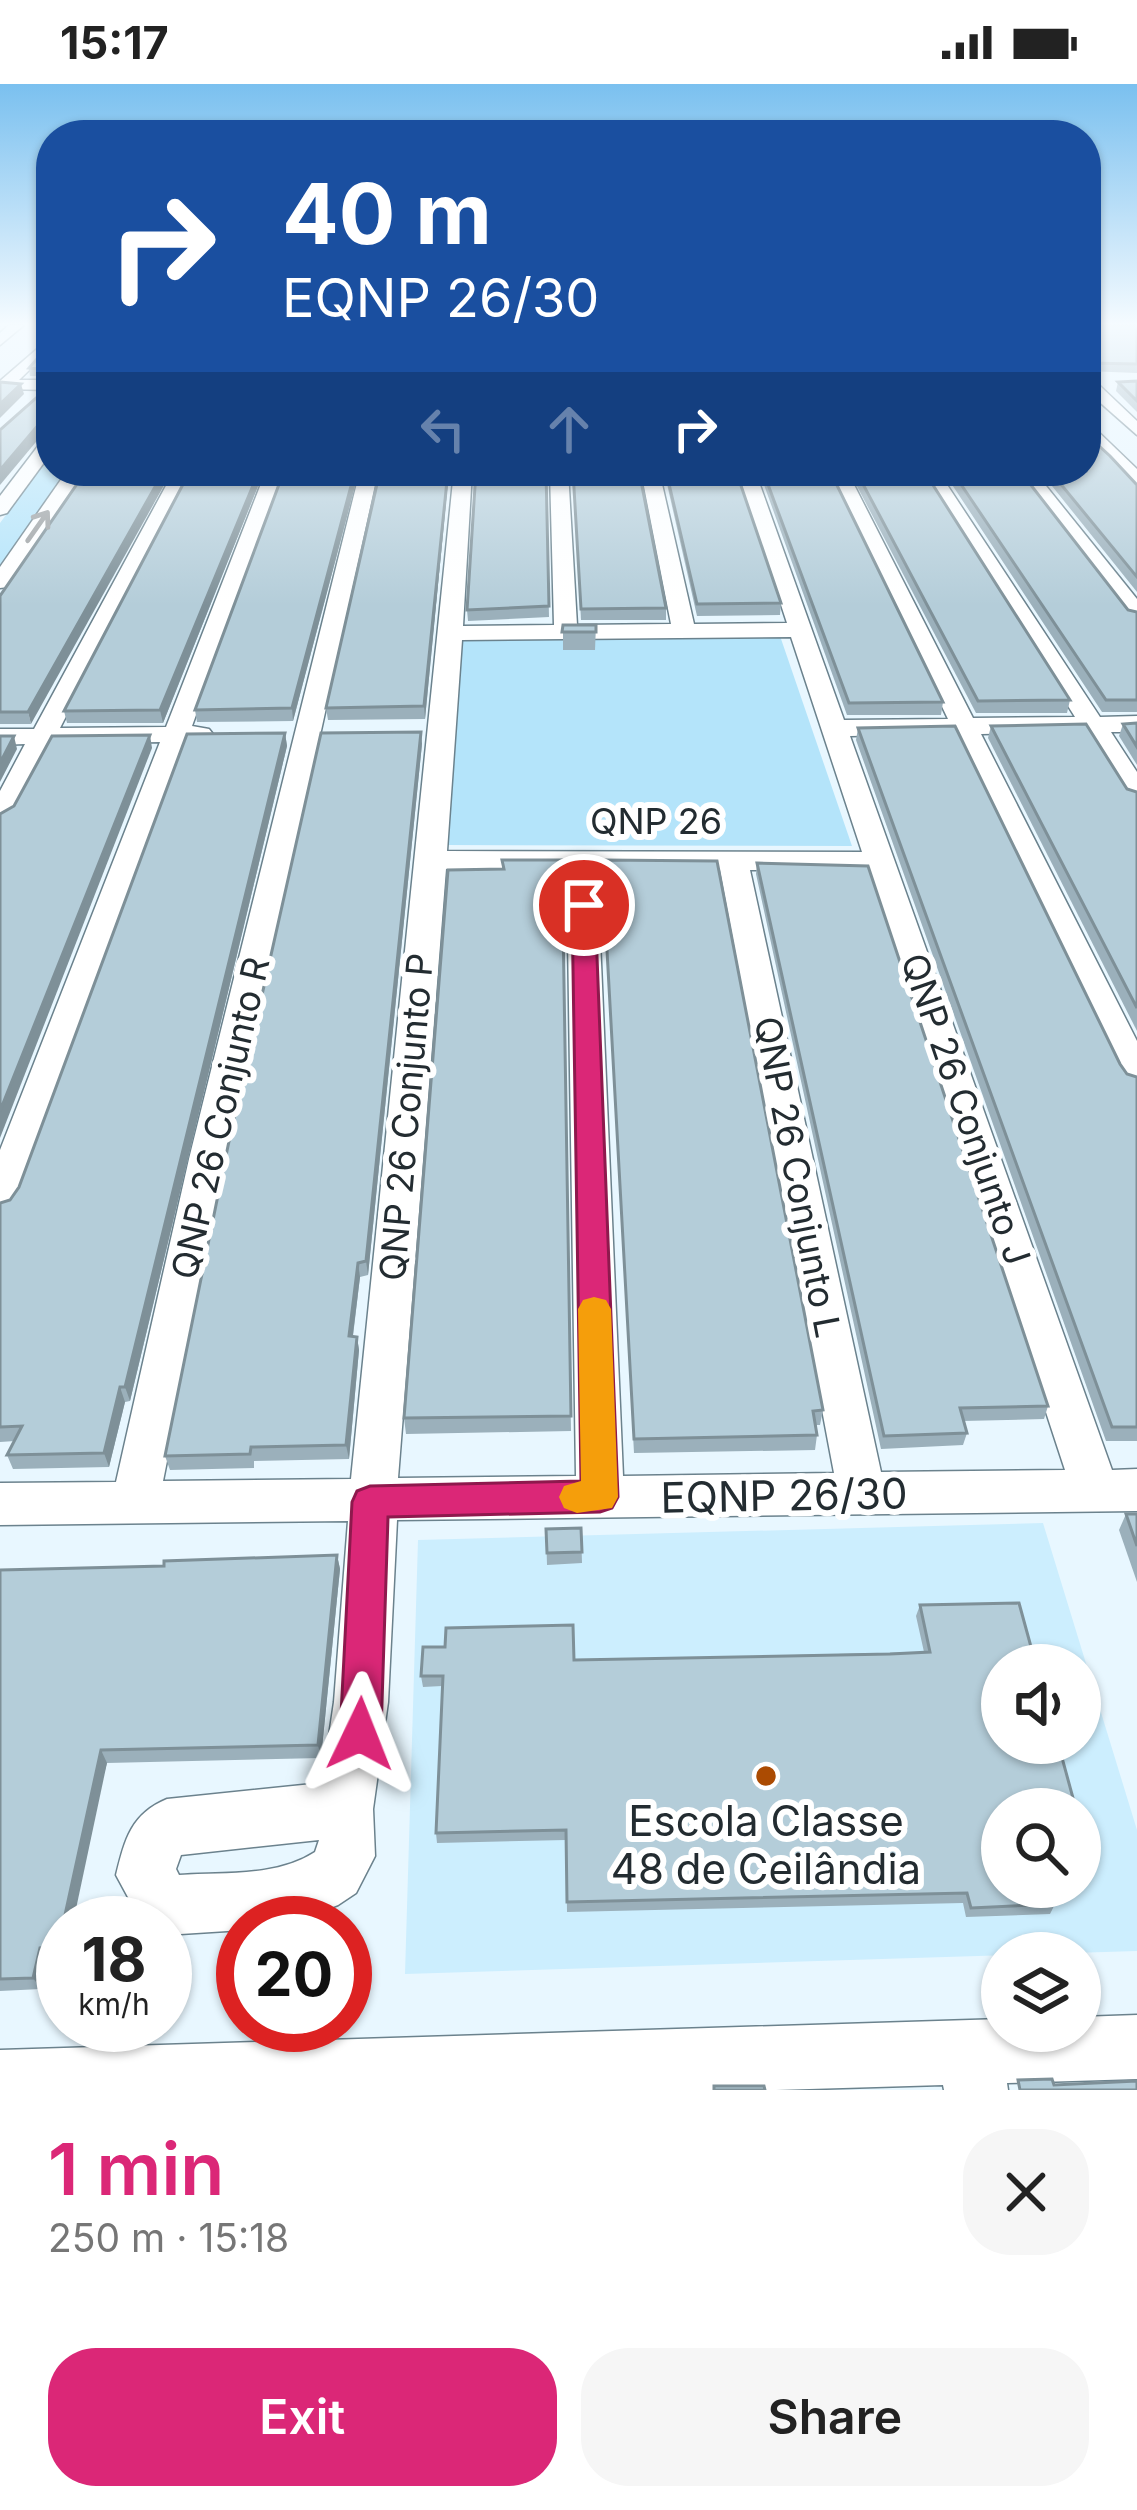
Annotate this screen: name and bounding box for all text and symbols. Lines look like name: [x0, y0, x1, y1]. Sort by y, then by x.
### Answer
text: 15:17: [60, 15, 169, 70]
text: 40 m: [282, 163, 492, 264]
icon: right: [84, 168, 240, 324]
text: EQNP 26/30: [282, 265, 599, 330]
icon: left: [410, 396, 476, 462]
icon: ahead: [536, 396, 602, 462]
icon: right: [662, 396, 728, 462]
one-way arrow: [25, 510, 50, 544]
street label: QNP 26: [590, 799, 722, 843]
pin: [533, 854, 635, 956]
icon: arrive: [551, 872, 617, 938]
street label: QNP 26 Conjunto J: [892, 948, 1040, 1270]
street label: QNP 26 Conjunto P: [370, 951, 442, 1283]
street label: QNP 26 Conjunto R: [162, 953, 278, 1283]
street label: QNP 26 Conjunto L: [745, 1013, 851, 1341]
street label: EQNP 26/30: [660, 1467, 908, 1523]
map controls: [981, 1644, 1101, 2052]
button: sound: [981, 1644, 1101, 1764]
position arrow: [297, 1671, 423, 1797]
marker: Escola Classe 48 de Ceilândia: [753, 1763, 779, 1789]
button: search: [981, 1788, 1101, 1908]
place label: Escola Classe 48 de Ceilândia: [611, 1795, 921, 1894]
speed limit sign: 20: [216, 1896, 372, 2052]
text: 18: [82, 1923, 146, 1995]
button: layers: [981, 1932, 1101, 2052]
text: km/h: [78, 1986, 150, 2022]
text: 1 min: [48, 2125, 224, 2212]
button: close: [963, 2129, 1089, 2255]
text: 250 m · 15:18: [48, 2214, 289, 2261]
button: Exit: [48, 2348, 557, 2486]
button: Share: [581, 2348, 1089, 2486]

